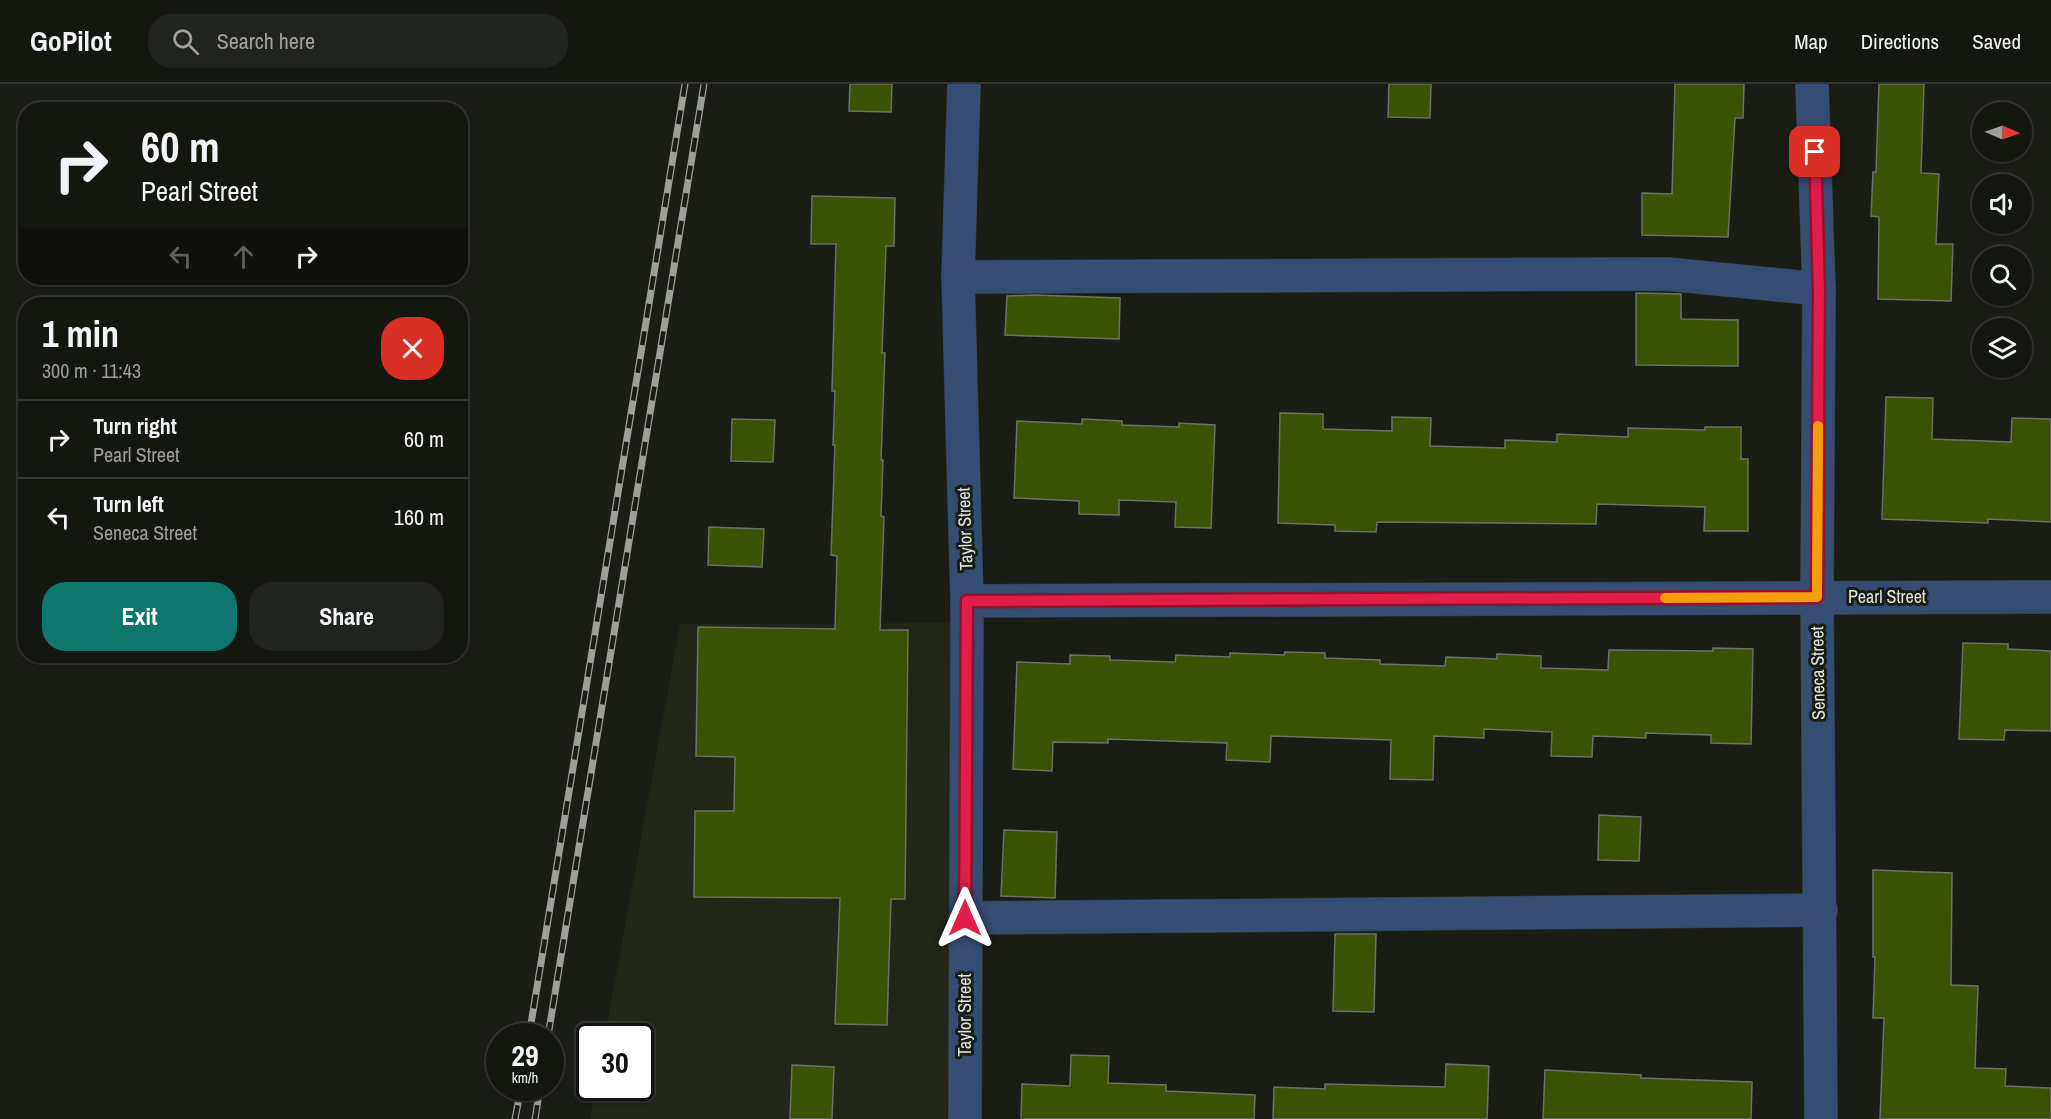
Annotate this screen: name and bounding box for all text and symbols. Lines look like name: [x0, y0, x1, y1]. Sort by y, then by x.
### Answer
search box: [148, 14, 568, 68]
text: GoPilot: [30, 22, 112, 60]
icon: search: [169, 25, 202, 58]
text: Search here: [217, 26, 315, 56]
text: Map: [1794, 27, 1828, 56]
text: Directions: [1861, 27, 1939, 56]
text: Saved: [1972, 27, 2021, 56]
north arrow: [1972, 102, 2032, 162]
map controls: [1972, 102, 2032, 378]
text: 60 m: [141, 119, 220, 175]
icon: right: [42, 126, 120, 204]
pin: [1789, 126, 1840, 177]
icon: arrive: [1798, 135, 1831, 168]
text: Pearl Street: [141, 173, 258, 209]
button: sound: [1972, 174, 2032, 234]
icon: left: [164, 240, 197, 273]
icon: ahead: [227, 240, 260, 273]
icon: right: [290, 240, 323, 273]
button: search: [1972, 246, 2032, 306]
text: 1 min: [42, 310, 119, 358]
button: close: [381, 317, 444, 380]
button: layers: [1972, 318, 2032, 378]
text: 300 m · 11:43: [42, 357, 141, 384]
text: Turn right: [93, 411, 177, 441]
icon: right: [42, 423, 75, 456]
text: 60 m: [404, 424, 444, 454]
text: Pearl Street: [93, 441, 180, 468]
street label: Taylor Street: [951, 487, 978, 571]
text: Turn left: [93, 489, 164, 519]
icon: left: [42, 501, 75, 534]
text: 160 m: [394, 502, 444, 532]
text: Seneca Street: [93, 519, 197, 546]
button: Exit: [42, 582, 237, 651]
button: Share: [249, 582, 444, 651]
street label: Pearl Street: [1848, 584, 1926, 609]
street label: Seneca Street: [1804, 626, 1831, 720]
position arrow: [933, 886, 997, 950]
street label: Taylor Street: [952, 973, 977, 1057]
speed limit sign: 30: [576, 1023, 654, 1101]
text: 29: [511, 1035, 539, 1075]
text: km/h: [512, 1067, 538, 1088]

